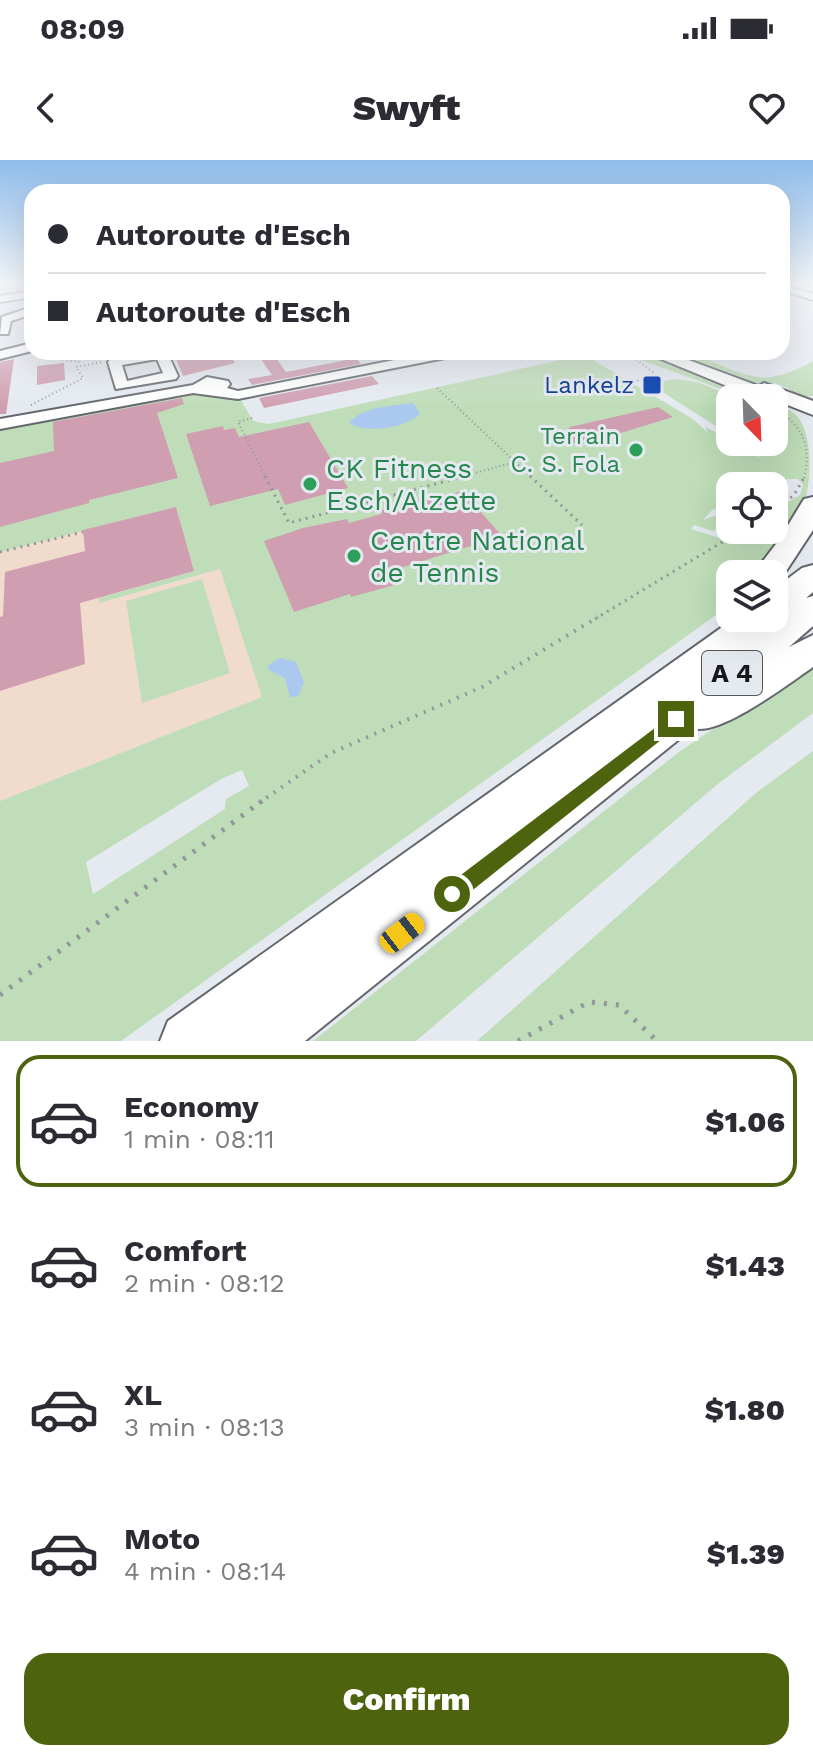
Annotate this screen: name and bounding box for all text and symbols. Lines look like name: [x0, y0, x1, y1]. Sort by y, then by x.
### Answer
text: 08:09: [40, 11, 125, 46]
icon: back: [24, 86, 68, 130]
icon: heart: [745, 86, 789, 130]
text: Swyft: [353, 87, 460, 129]
text: Autoroute d'Esch: [96, 217, 351, 252]
text: Autoroute d'Esch: [96, 294, 351, 329]
place label: Lankelz: [544, 371, 634, 399]
marker: Lankelz: [641, 374, 663, 396]
north arrow: [716, 384, 788, 456]
map controls: [716, 384, 788, 632]
place label: Terrain C. S. Fola: [511, 422, 620, 478]
marker: Terrain C. S. Fola: [627, 441, 645, 459]
place label: CK Fitness Esch/Alzette: [326, 452, 496, 517]
button: locate: [716, 472, 788, 544]
marker: CK Fitness Esch/Alzette: [301, 475, 319, 493]
place label: Centre National de Tennis: [370, 524, 585, 589]
marker: Centre National de Tennis: [345, 547, 363, 565]
button: layers: [716, 560, 788, 632]
road number: A 4: [702, 651, 762, 695]
route end: [658, 701, 694, 737]
route start: [434, 876, 470, 912]
car: [376, 909, 428, 957]
icon: car: [28, 1085, 100, 1157]
text: Economy: [124, 1089, 259, 1124]
text: $1.06: [705, 1104, 785, 1139]
text: 1 min · 08:11: [124, 1124, 275, 1154]
icon: car: [28, 1229, 100, 1301]
text: Comfort: [124, 1233, 246, 1268]
text: $1.43: [706, 1248, 785, 1283]
text: 2 min · 08:12: [124, 1268, 285, 1298]
icon: car: [28, 1373, 100, 1445]
text: XL: [124, 1377, 162, 1412]
text: $1.80: [705, 1392, 785, 1427]
text: 3 min · 08:13: [124, 1412, 285, 1442]
icon: car: [28, 1517, 100, 1589]
text: Moto: [124, 1521, 200, 1556]
text: $1.39: [707, 1536, 785, 1571]
text: 4 min · 08:14: [124, 1556, 286, 1586]
button: Confirm: [24, 1653, 789, 1745]

